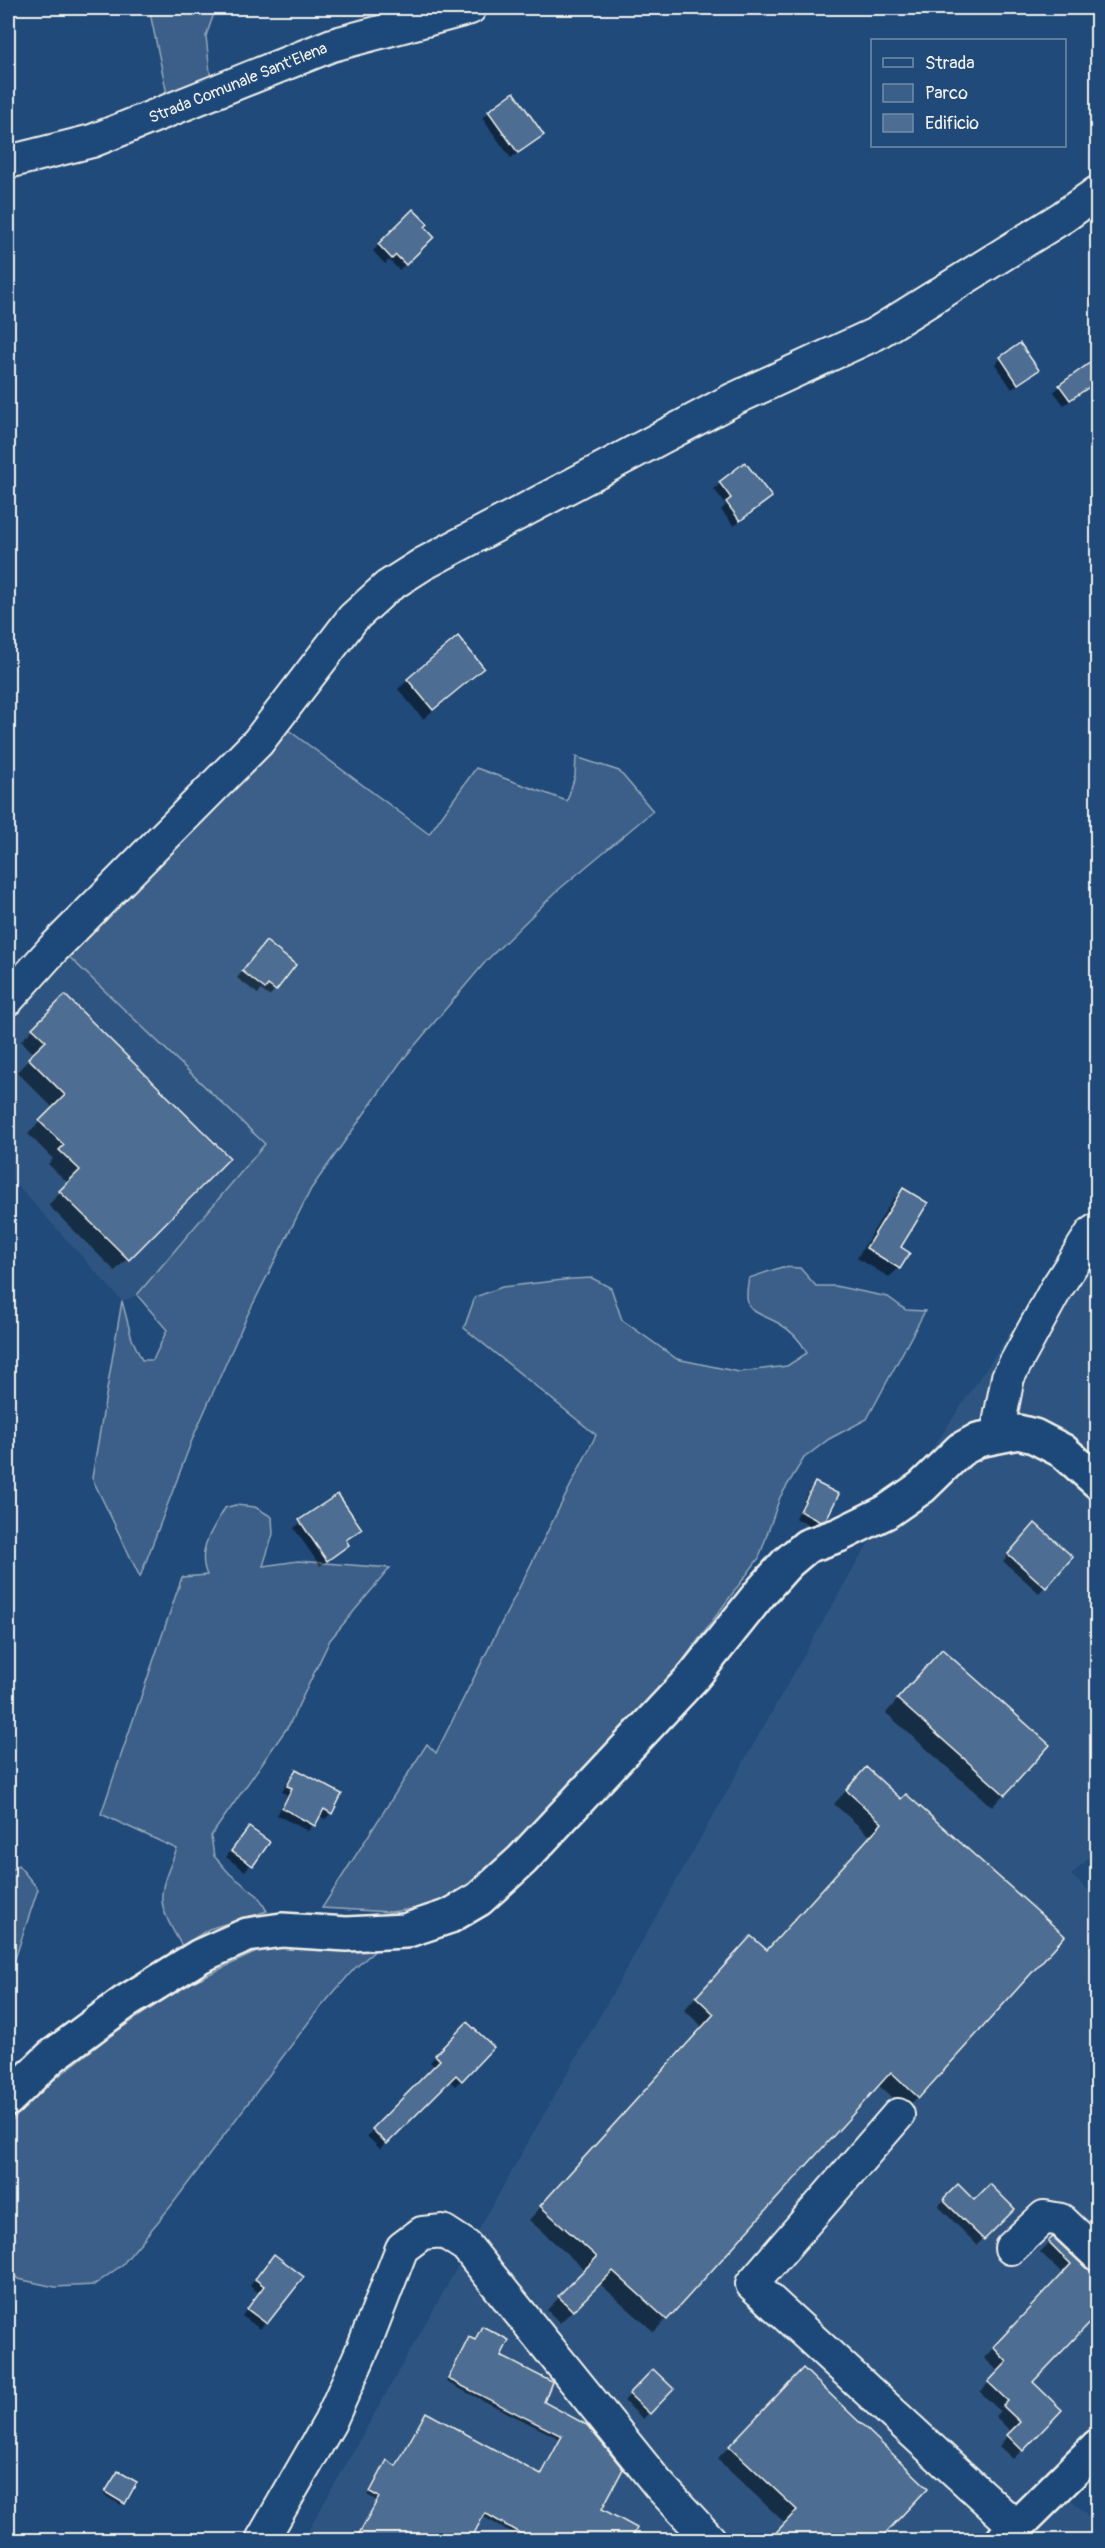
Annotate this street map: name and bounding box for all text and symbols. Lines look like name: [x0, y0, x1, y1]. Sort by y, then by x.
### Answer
street label: Strada Comunale Sant'Elena: [146, 38, 330, 128]
legend: [871, 39, 1066, 147]
text: Strada: [925, 52, 975, 75]
text: Parco: [925, 82, 968, 105]
text: Edificio: [925, 112, 979, 135]

